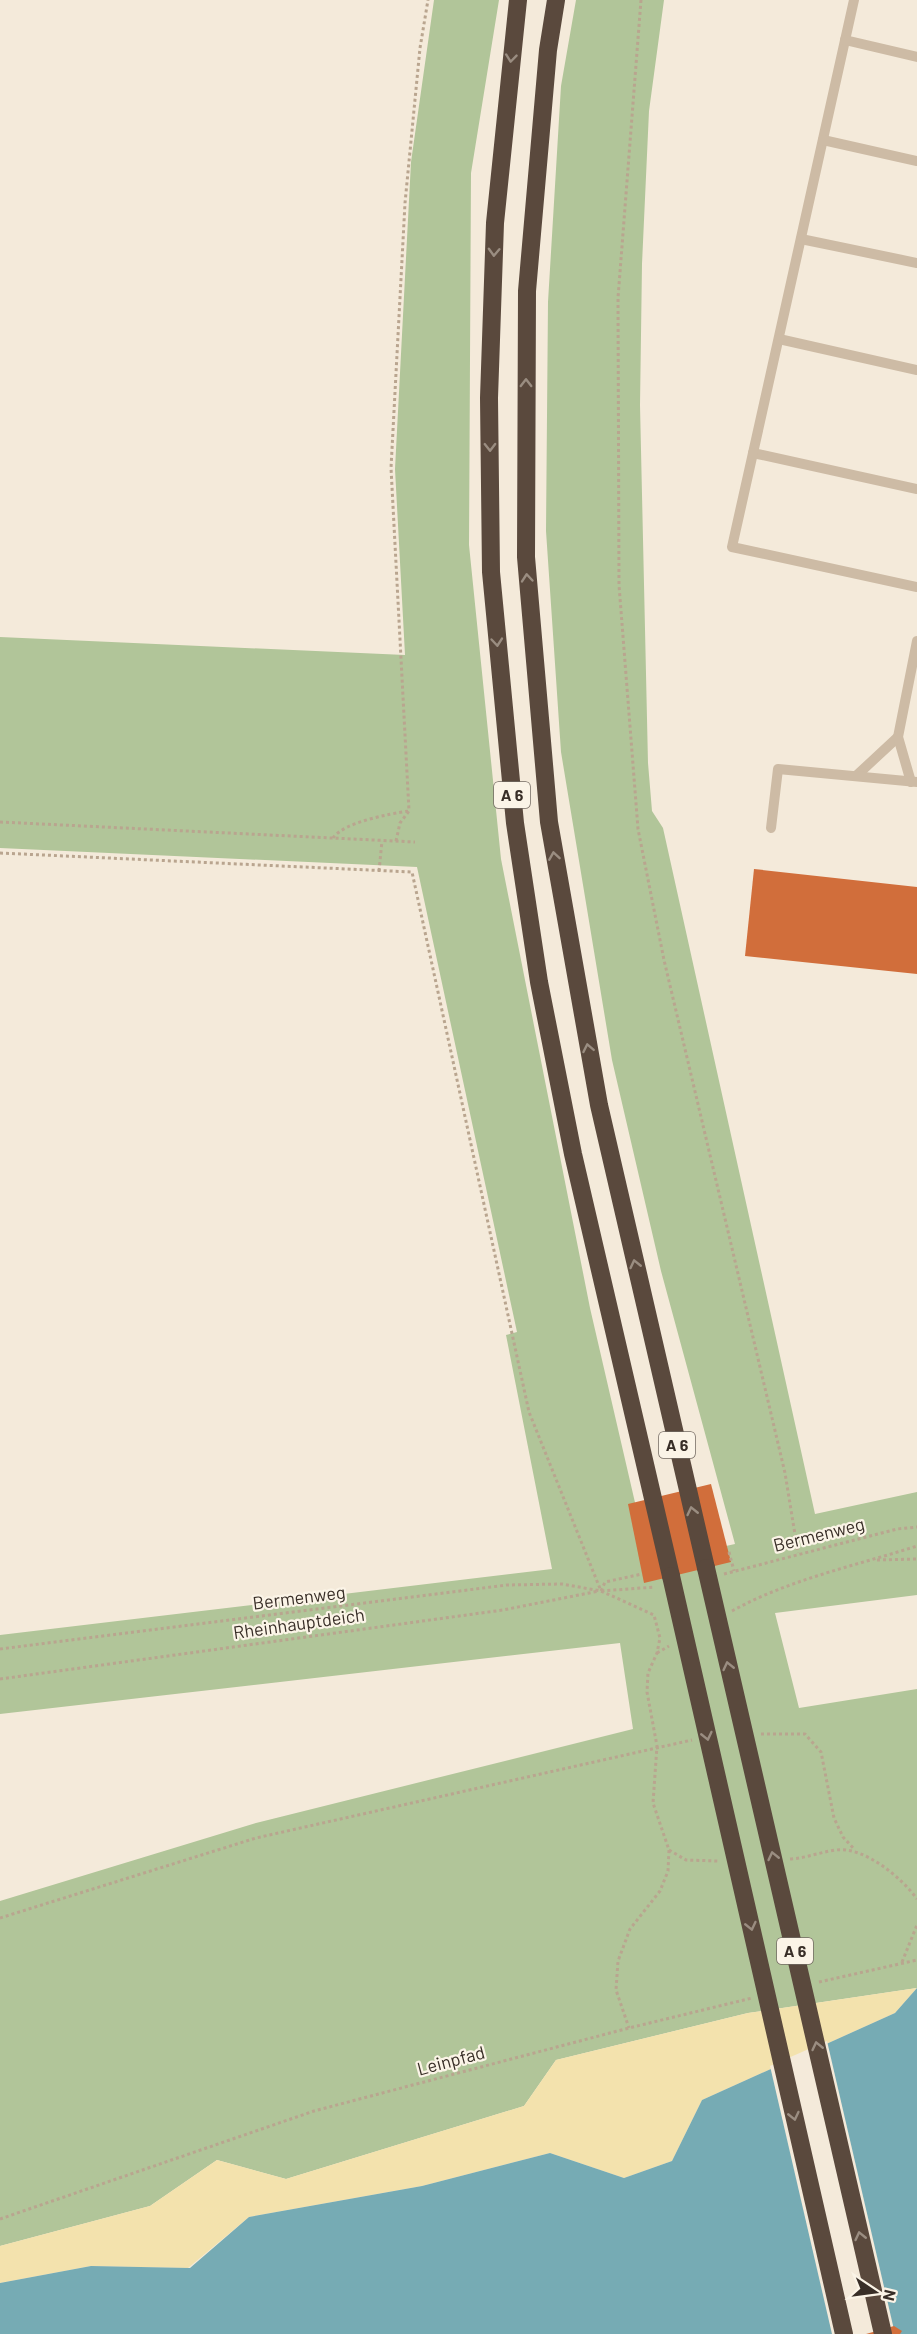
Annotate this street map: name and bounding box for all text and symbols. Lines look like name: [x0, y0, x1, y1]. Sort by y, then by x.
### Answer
one-way arrow: [505, 53, 518, 62]
one-way arrow: [487, 248, 500, 257]
one-way arrow: [520, 379, 532, 388]
one-way arrow: [484, 443, 496, 452]
one-way arrow: [521, 574, 534, 583]
one-way arrow: [491, 637, 504, 646]
road number: A 6: [494, 782, 530, 808]
one-way arrow: [548, 851, 561, 861]
one-way arrow: [582, 1043, 595, 1053]
one-way arrow: [630, 1259, 643, 1269]
road number: A 6: [659, 1432, 695, 1458]
one-way arrow: [687, 1507, 700, 1517]
street label: Bermenweg: [771, 1512, 867, 1556]
street label: Bermenweg: [251, 1580, 346, 1614]
street label: Rheinhauptdeich: [232, 1603, 366, 1643]
one-way arrow: [723, 1661, 736, 1671]
one-way arrow: [700, 1731, 713, 1741]
one-way arrow: [767, 1851, 780, 1861]
one-way arrow: [743, 1921, 756, 1931]
road number: A 6: [777, 1938, 813, 1964]
street label: Leinpfad: [414, 2040, 487, 2080]
one-way arrow: [811, 2041, 824, 2051]
one-way arrow: [787, 2111, 800, 2121]
one-way arrow: [855, 2231, 868, 2241]
north arrow: [845, 2262, 905, 2322]
text: N: [880, 2288, 901, 2303]

